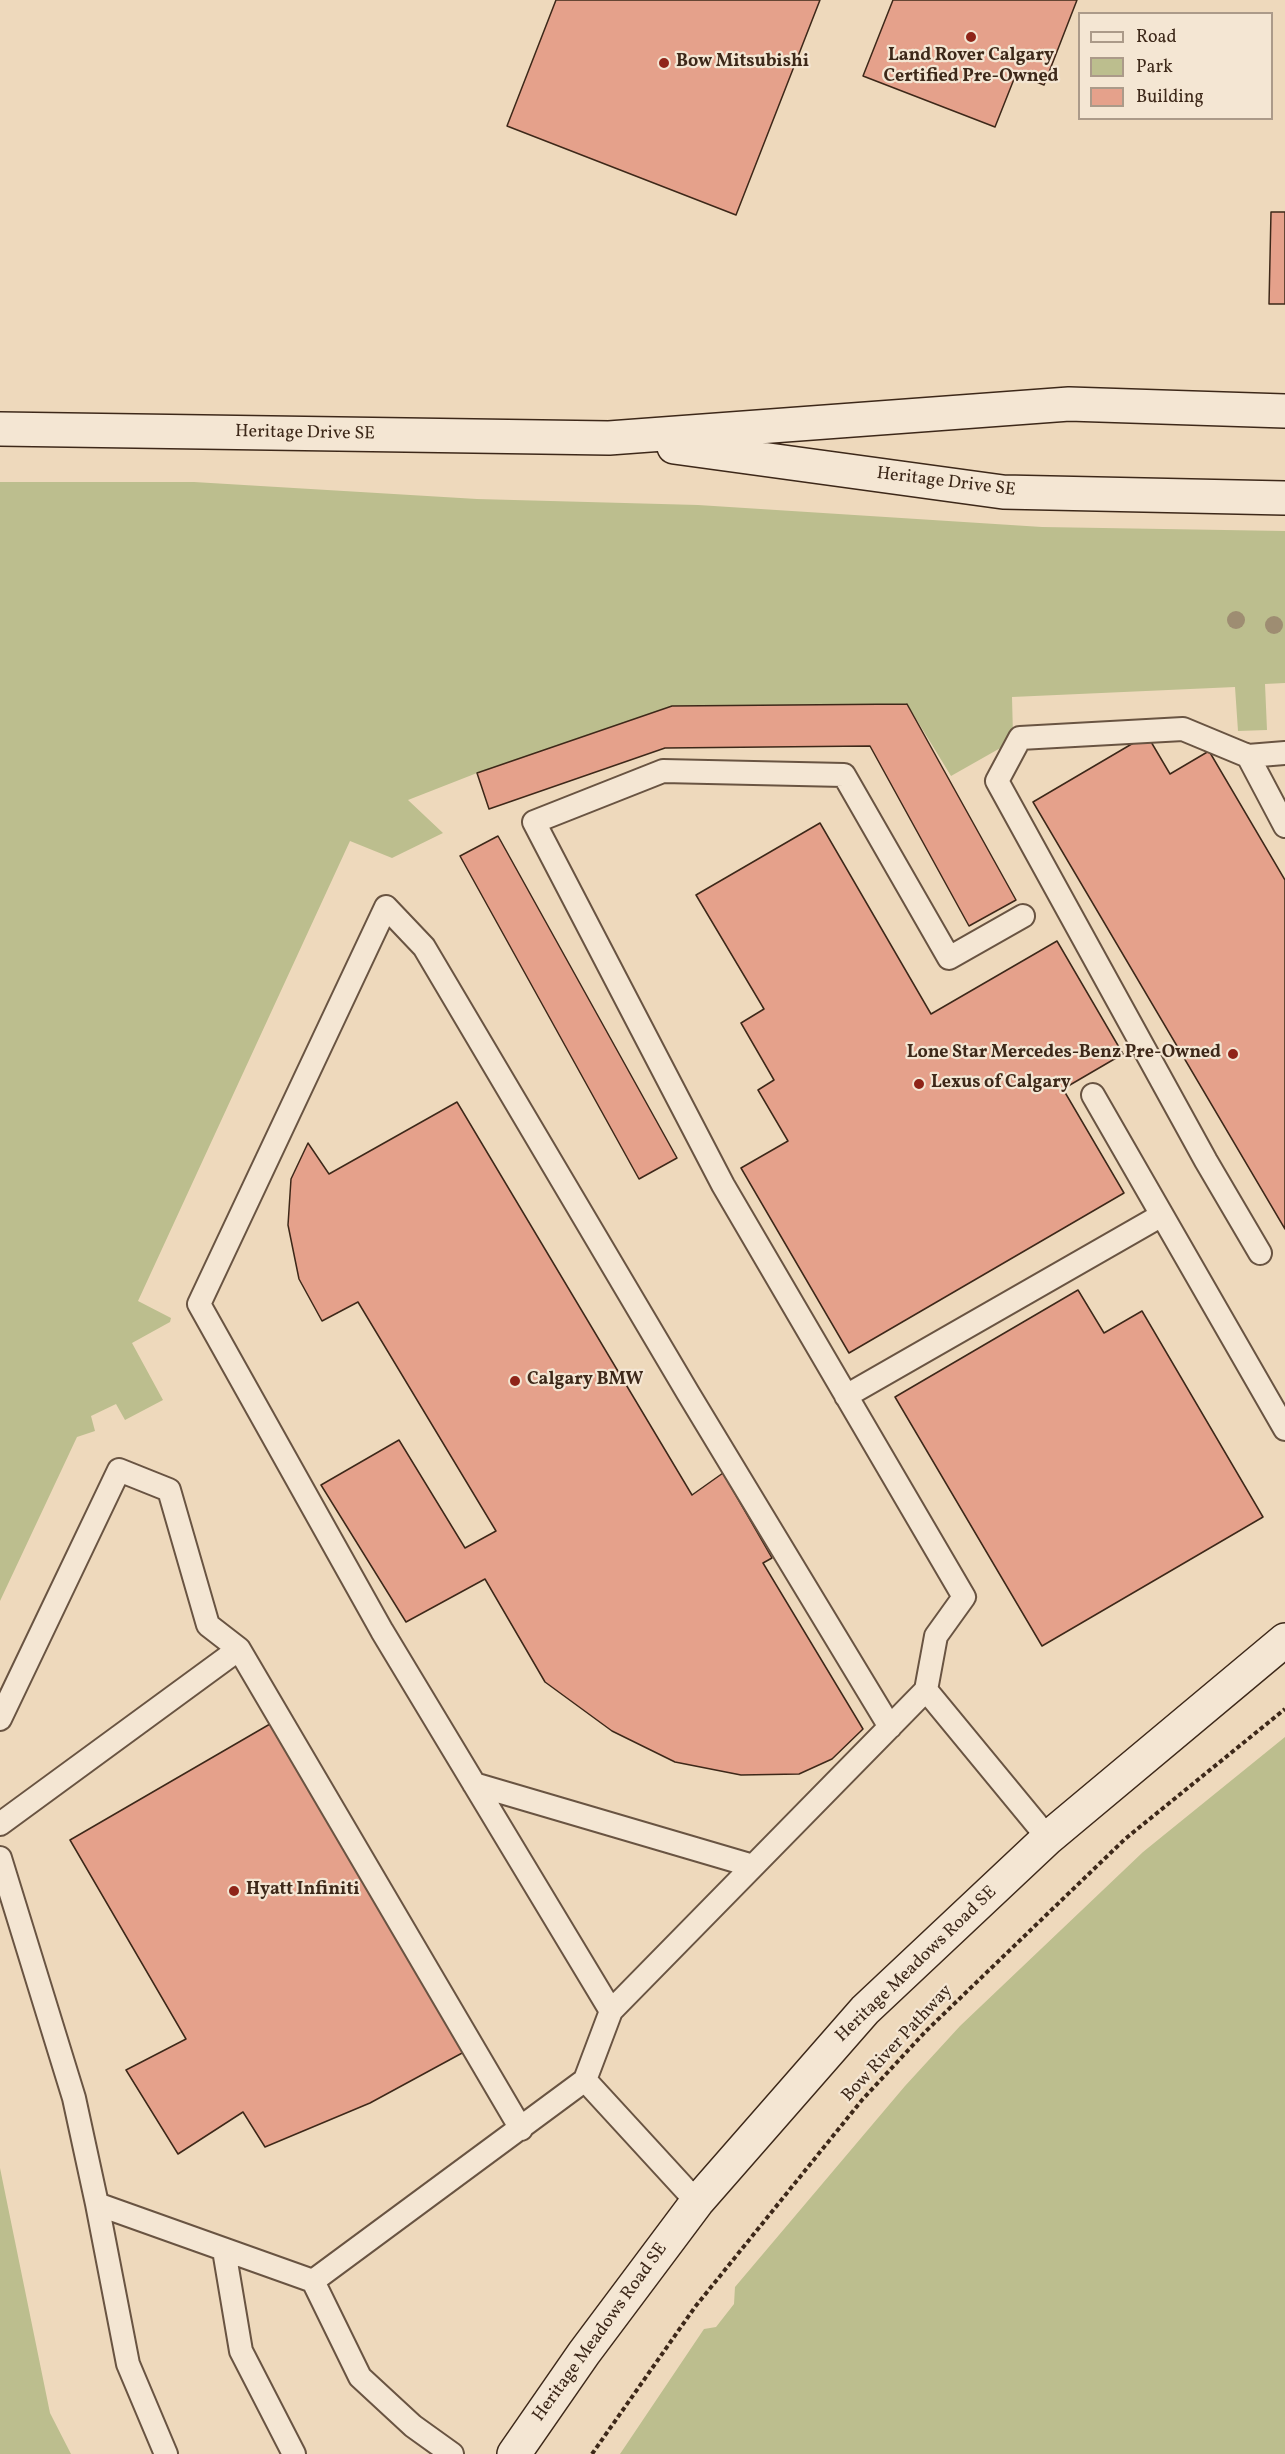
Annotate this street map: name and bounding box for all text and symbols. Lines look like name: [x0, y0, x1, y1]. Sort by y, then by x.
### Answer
legend: [1078, 12, 1273, 120]
text: Road: [1136, 25, 1177, 50]
marker: Land Rover Calgary Certified Pre-Owned: [964, 30, 978, 44]
place label: Land Rover Calgary Certified Pre-Owned: [883, 46, 1059, 88]
place label: Bow Mitsubishi: [676, 52, 809, 74]
text: Park: [1136, 55, 1173, 80]
marker: Bow Mitsubishi: [657, 56, 671, 70]
text: Building: [1136, 85, 1204, 110]
street label: Heritage Drive SE: [235, 422, 375, 446]
street label: Heritage Drive SE: [875, 464, 1017, 502]
place label: Lone Star Mercedes-Benz Pre-Owned: [907, 1043, 1221, 1065]
marker: Lone Star Mercedes-Benz Pre-Owned: [1226, 1047, 1240, 1061]
place label: Lexus of Calgary: [931, 1073, 1071, 1095]
marker: Lexus of Calgary: [912, 1077, 926, 1091]
place label: Calgary BMW: [527, 1370, 643, 1392]
marker: Calgary BMW: [508, 1374, 522, 1388]
place label: Hyatt Infiniti: [246, 1880, 360, 1902]
street label: Heritage Meadows Road SE: [832, 1882, 1002, 2048]
marker: Hyatt Infiniti: [227, 1884, 241, 1898]
street label: Bow River Pathway: [838, 1981, 958, 2107]
street label: Heritage Meadows Road SE: [529, 2240, 673, 2426]

